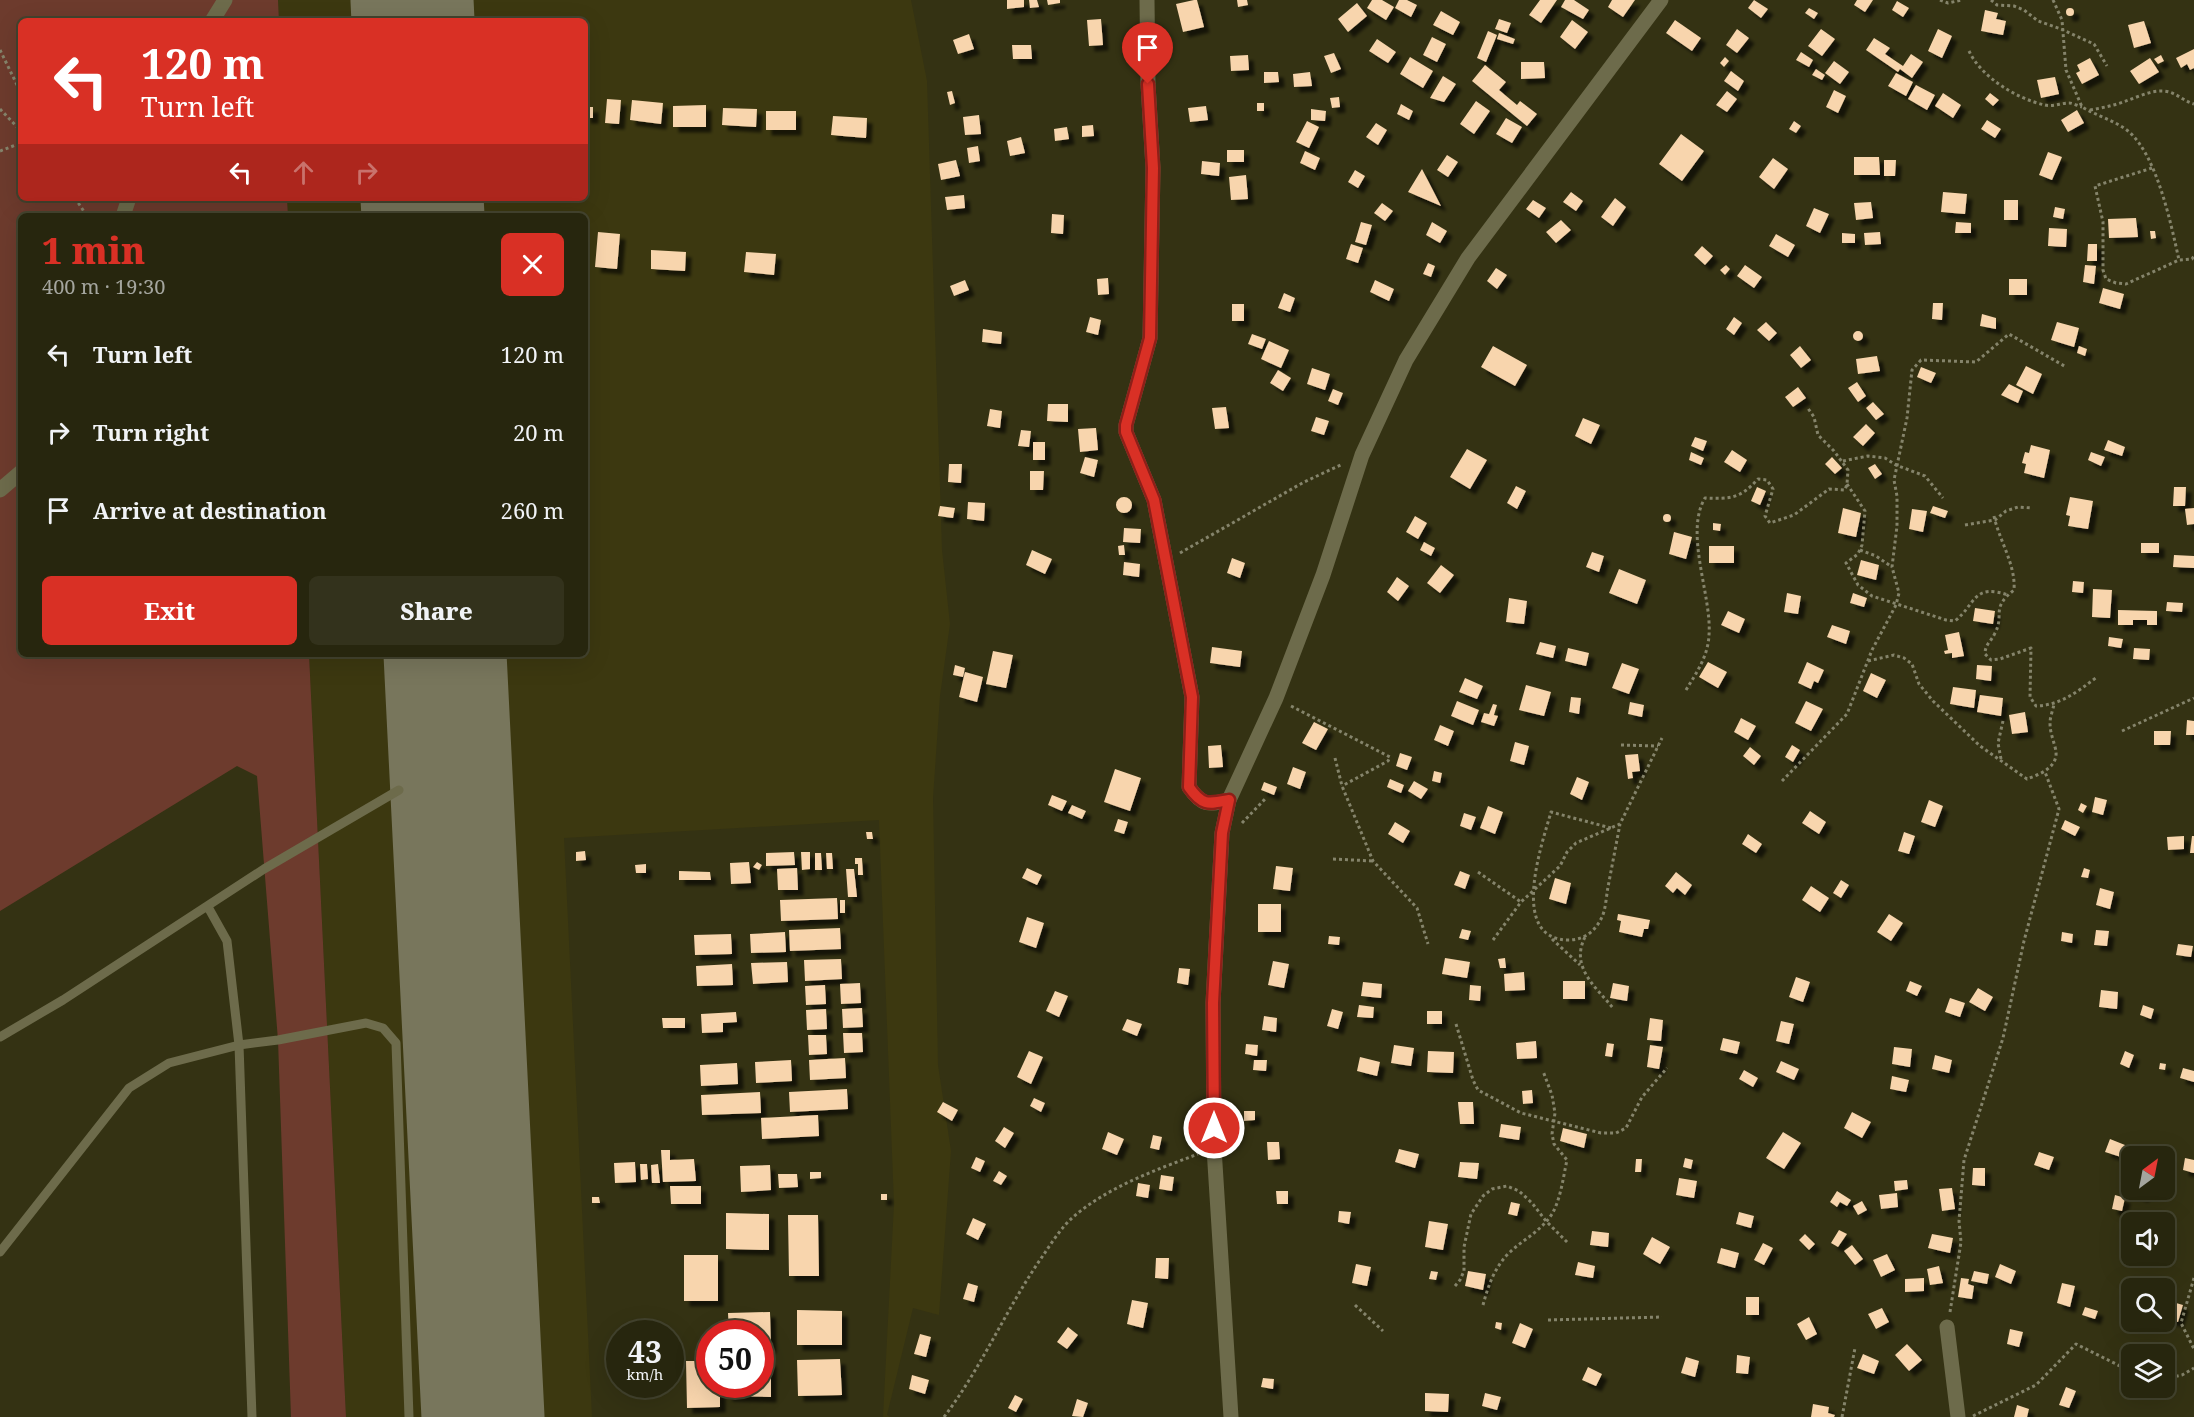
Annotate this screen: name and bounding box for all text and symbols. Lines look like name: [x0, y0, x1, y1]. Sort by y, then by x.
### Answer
pin: [1122, 22, 1173, 84]
icon: arrive: [1131, 31, 1164, 64]
text: 120 m: [141, 34, 265, 91]
icon: left: [42, 42, 120, 120]
text: Turn left: [141, 88, 254, 125]
icon: left: [224, 156, 257, 189]
icon: ahead: [287, 156, 320, 189]
icon: right: [350, 156, 383, 189]
text: 1 min: [42, 226, 145, 275]
button: close: [501, 233, 564, 296]
text: 400 m · 19:30: [42, 273, 165, 300]
icon: left: [42, 338, 75, 371]
text: Turn left: [93, 339, 192, 369]
text: 120 m: [501, 339, 564, 369]
icon: right: [42, 416, 75, 449]
text: Turn right: [93, 417, 209, 447]
text: 20 m: [513, 417, 564, 447]
icon: arrive: [42, 494, 75, 527]
text: Arrive at destination: [93, 495, 327, 525]
text: 260 m: [501, 495, 564, 525]
button: Exit: [42, 576, 297, 645]
button: Share: [309, 576, 564, 645]
position arrow: [1182, 1096, 1246, 1160]
north arrow: [2121, 1146, 2175, 1200]
map controls: [2121, 1146, 2175, 1398]
button: sound: [2121, 1212, 2175, 1266]
button: search: [2121, 1278, 2175, 1332]
speed limit sign: 50: [696, 1320, 774, 1398]
text: 43: [628, 1331, 662, 1372]
button: layers: [2121, 1344, 2175, 1398]
text: km/h: [627, 1364, 663, 1384]

